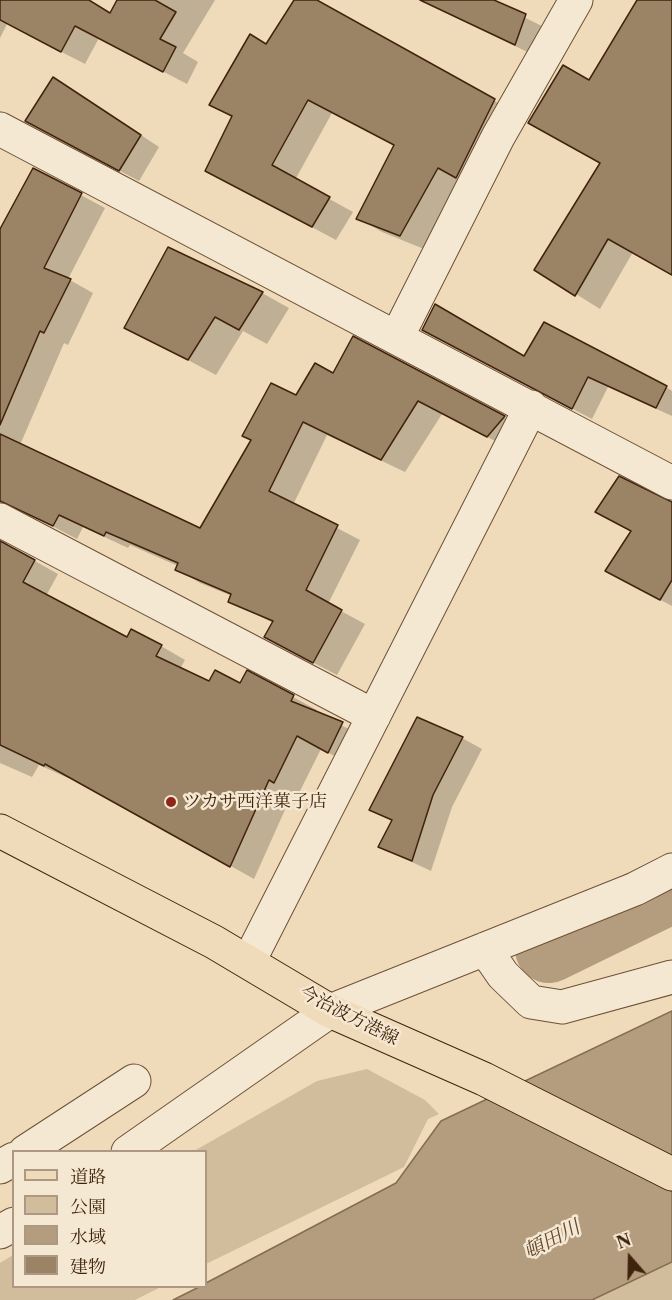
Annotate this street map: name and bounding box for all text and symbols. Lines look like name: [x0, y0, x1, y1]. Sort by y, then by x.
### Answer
place label: ツカサ西洋菓子店: [183, 791, 327, 813]
marker: ツカサ西洋菓子店: [164, 795, 178, 809]
street label: 今治波方港線: [296, 982, 402, 1050]
legend: [12, 1150, 207, 1288]
text: 道路: [70, 1166, 106, 1188]
text: 公園: [70, 1196, 106, 1218]
water label: 頓田川: [520, 1216, 584, 1264]
text: 水域: [70, 1226, 106, 1248]
north arrow: [600, 1228, 660, 1288]
text: N: [614, 1229, 634, 1253]
text: 建物: [70, 1256, 106, 1278]

